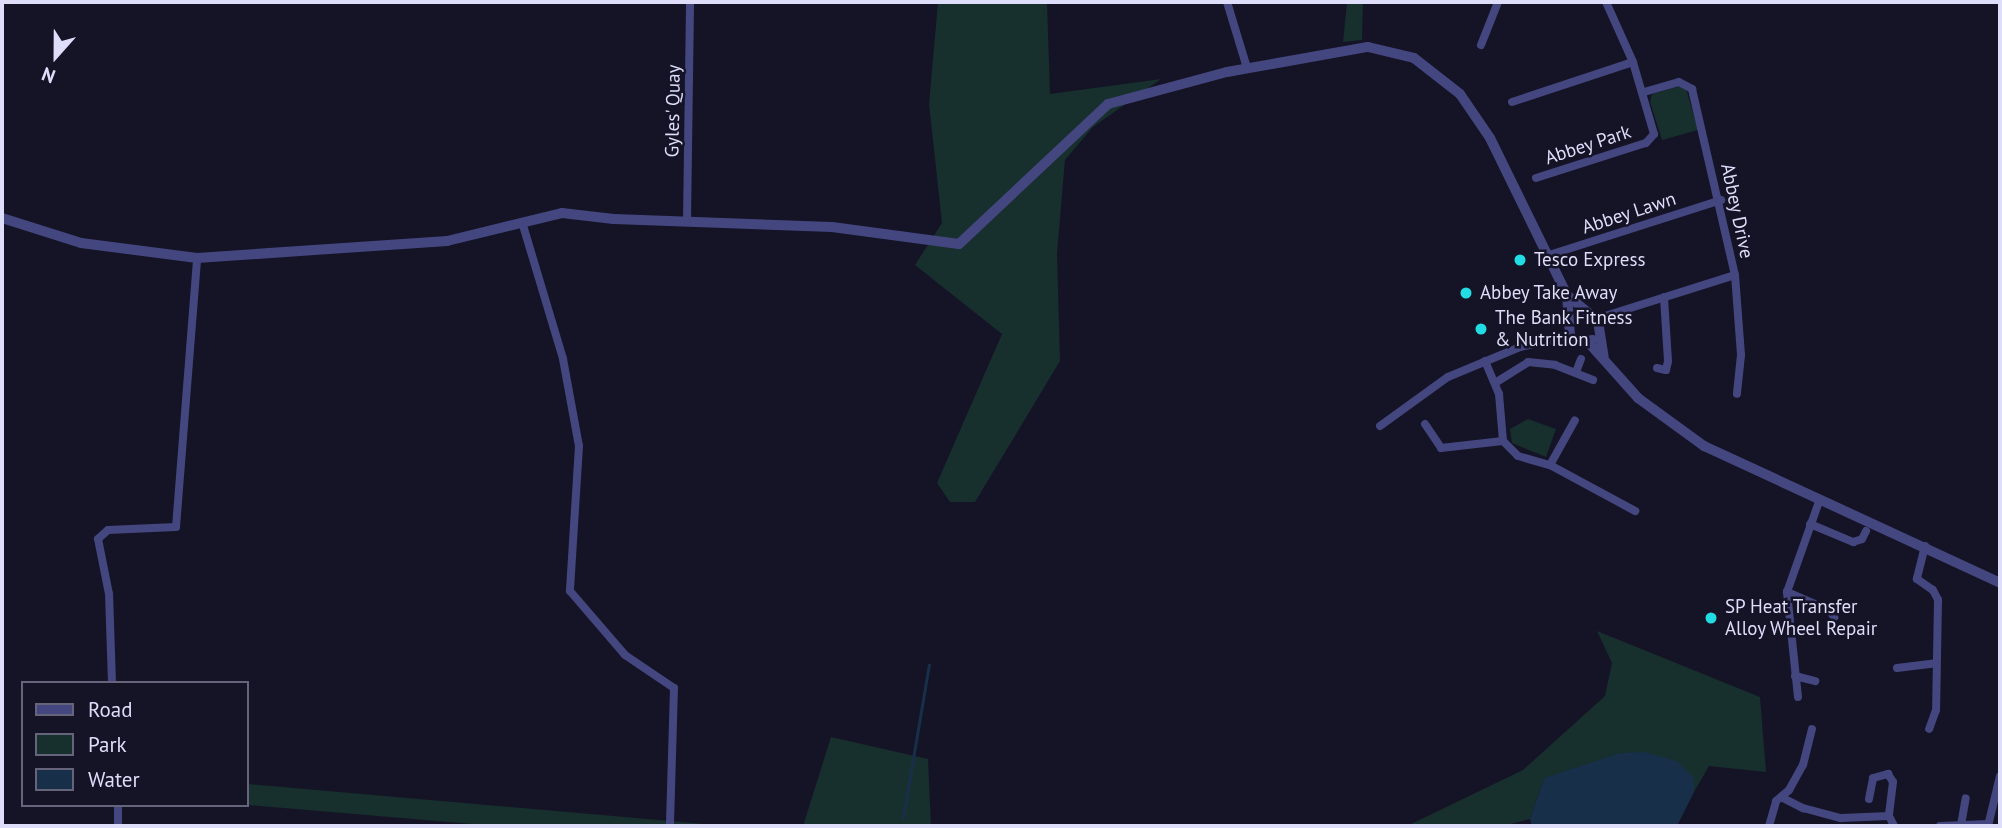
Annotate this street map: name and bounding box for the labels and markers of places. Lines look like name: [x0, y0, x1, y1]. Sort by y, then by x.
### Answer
place label: Tesco Express: [1534, 249, 1646, 271]
marker: Tesco Express: [1512, 252, 1528, 268]
place label: Abbey Take Away: [1480, 282, 1619, 304]
marker: Abbey Take Away: [1458, 285, 1474, 301]
place label: The Bank Fitness & Nutrition: [1495, 307, 1633, 351]
marker: The Bank Fitness & Nutrition: [1473, 321, 1489, 337]
place label: SP Heat Transfer Alloy Wheel Repair: [1725, 596, 1878, 640]
marker: SP Heat Transfer Alloy Wheel Repair: [1703, 610, 1719, 626]

